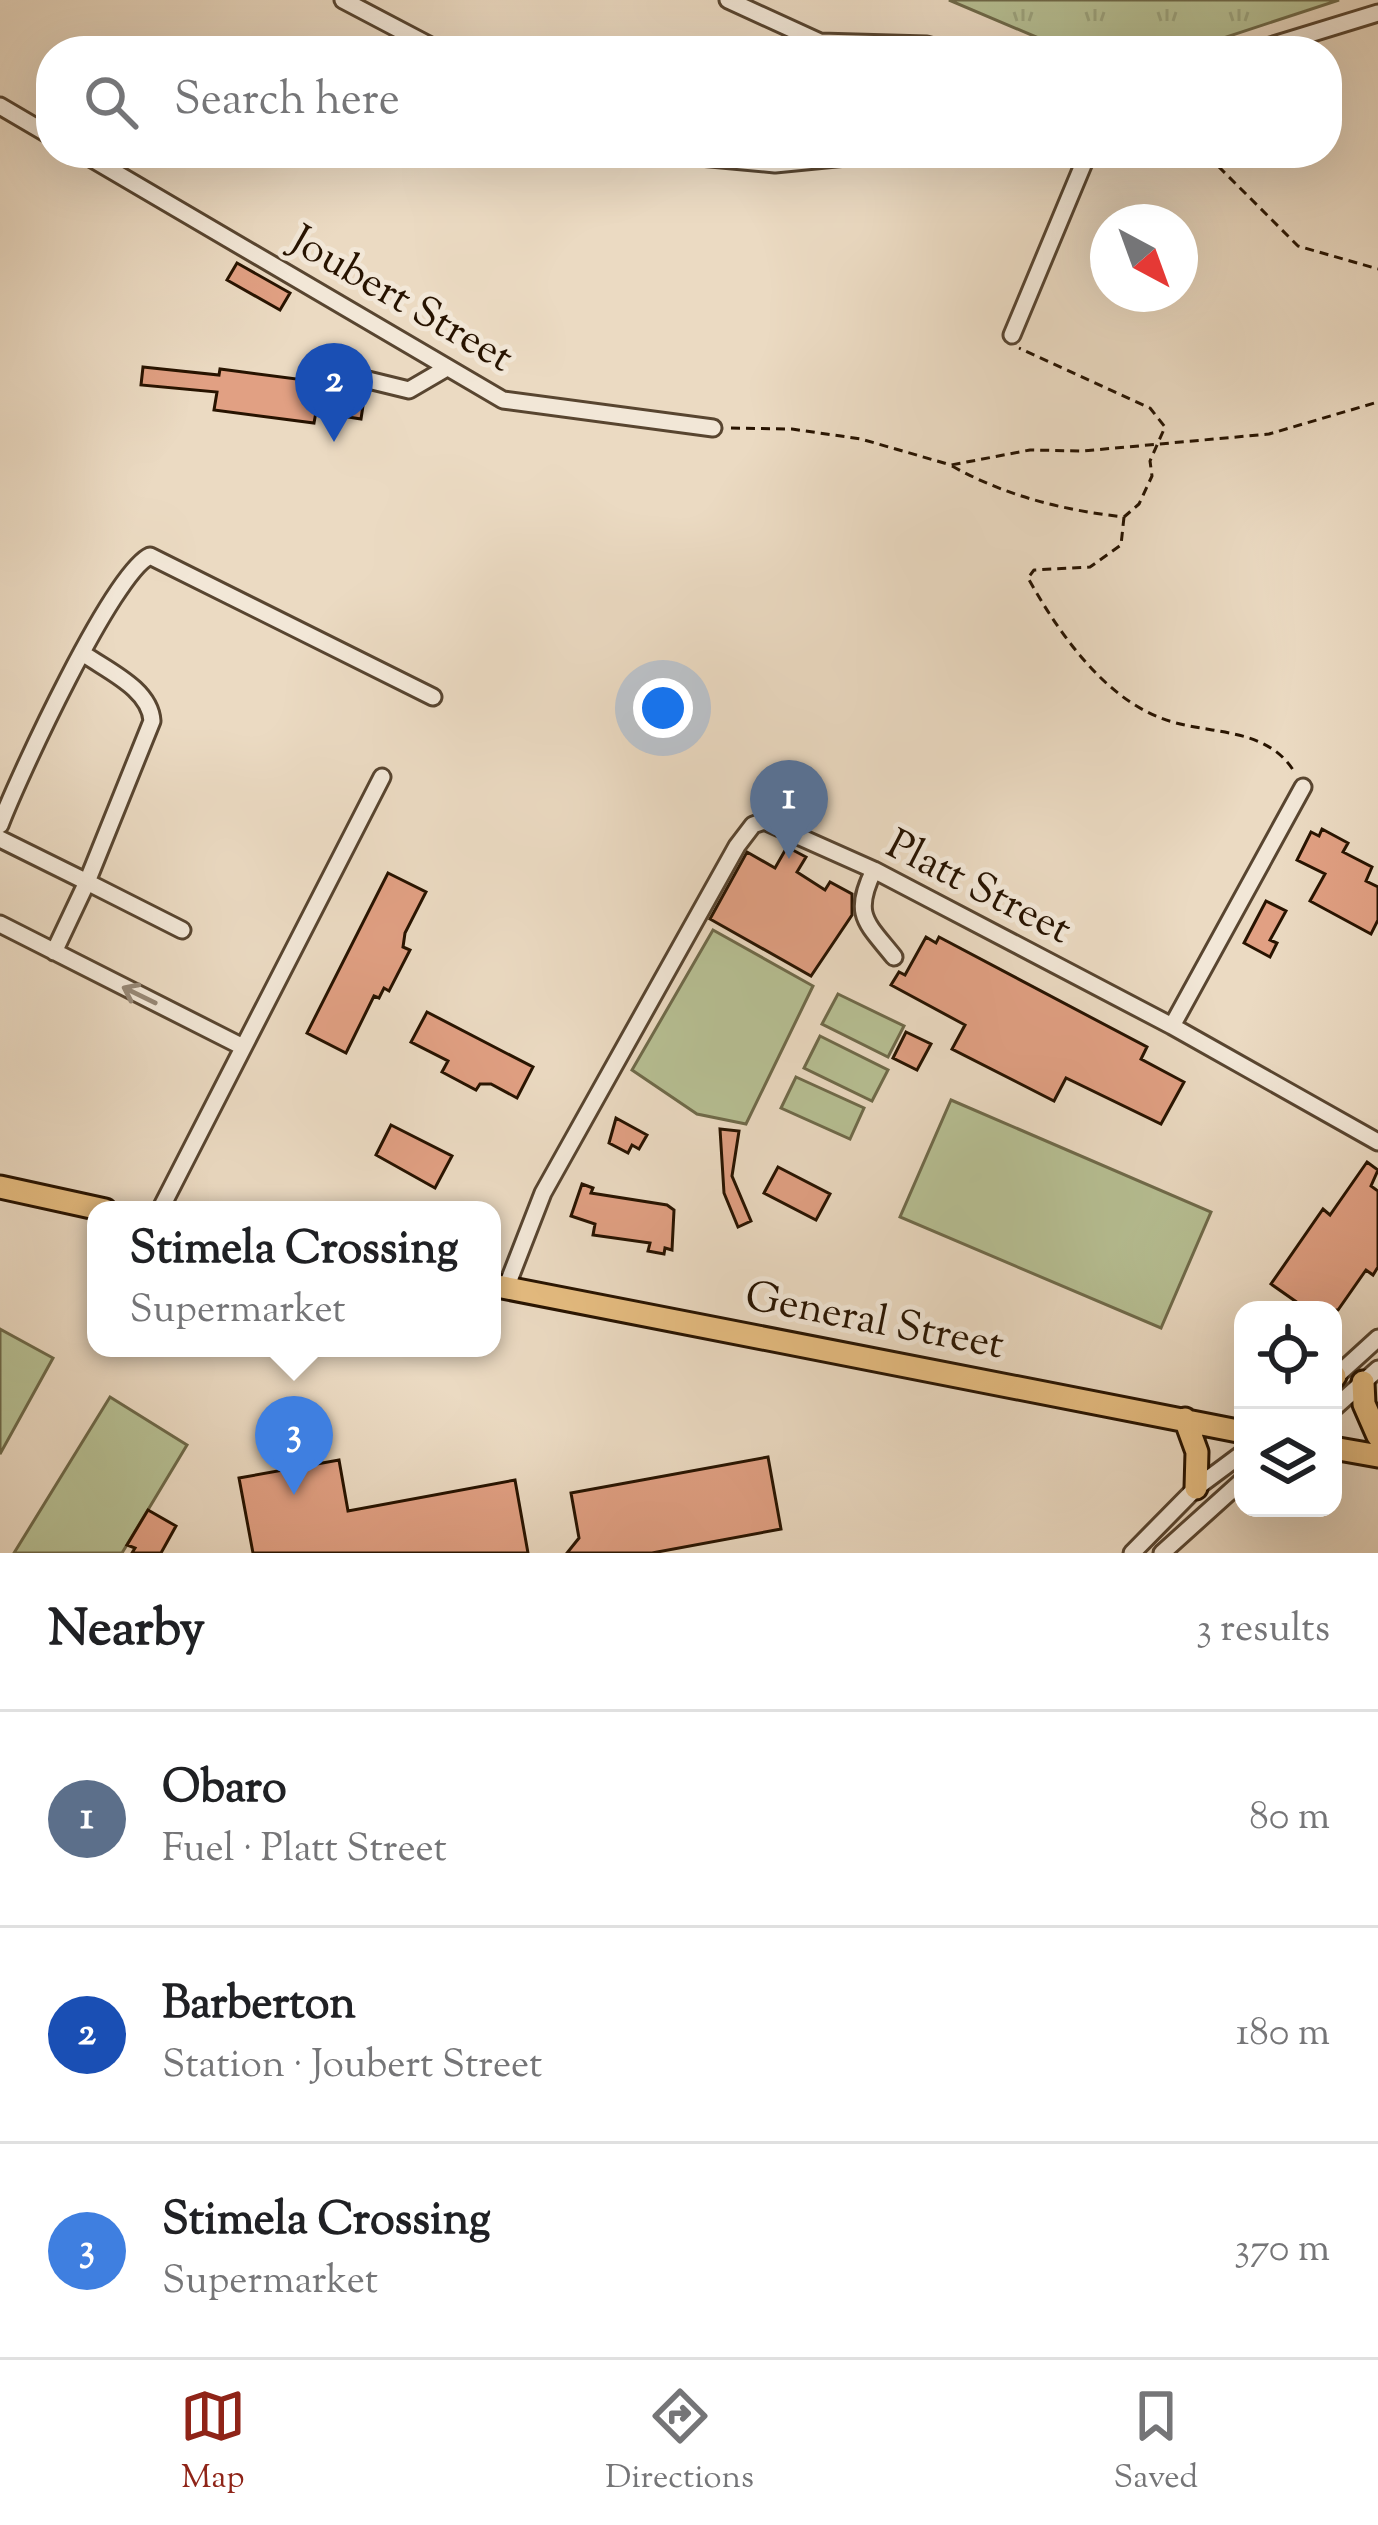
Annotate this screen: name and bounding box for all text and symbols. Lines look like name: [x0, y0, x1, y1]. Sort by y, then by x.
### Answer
search box: [36, 36, 1342, 168]
icon: search: [78, 69, 144, 135]
text: Search here: [174, 70, 400, 135]
north arrow: [1090, 204, 1198, 312]
street label: Joubert Street: [276, 212, 523, 390]
pin: 2: [295, 343, 373, 442]
your location: [633, 678, 693, 738]
pin: 1: [750, 760, 828, 859]
street label: Platt Street: [875, 817, 1081, 962]
one-way arrow: [121, 983, 157, 1006]
popup: [87, 1201, 501, 1357]
text: Stimela Crossing: [130, 1219, 458, 1284]
street label: General Street: [740, 1268, 1008, 1377]
text: Supermarket: [130, 1284, 346, 1340]
map controls: [1234, 1301, 1342, 1517]
button: locate: [1234, 1301, 1342, 1409]
pin: 3: [255, 1396, 333, 1495]
button: layers: [1234, 1409, 1342, 1517]
text: Nearby: [48, 1595, 205, 1668]
text: 3 results: [1196, 1603, 1330, 1659]
text: Obaro: [162, 1758, 287, 1823]
text: 1: [80, 1791, 94, 1847]
text: 80 m: [1249, 1791, 1330, 1847]
text: Fuel · Platt Street: [162, 1823, 447, 1879]
text: Barberton: [162, 1974, 356, 2039]
text: 2: [78, 2007, 96, 2063]
text: 180 m: [1236, 2007, 1330, 2063]
text: Station · Joubert Street: [162, 2039, 542, 2095]
text: Stimela Crossing: [162, 2190, 491, 2255]
text: 3: [79, 2223, 95, 2279]
text: 370 m: [1234, 2223, 1330, 2279]
text: Supermarket: [162, 2255, 378, 2311]
tab: Map: [180, 2383, 246, 2503]
tab: Directions: [605, 2383, 754, 2503]
tab: Saved: [1114, 2383, 1198, 2503]

